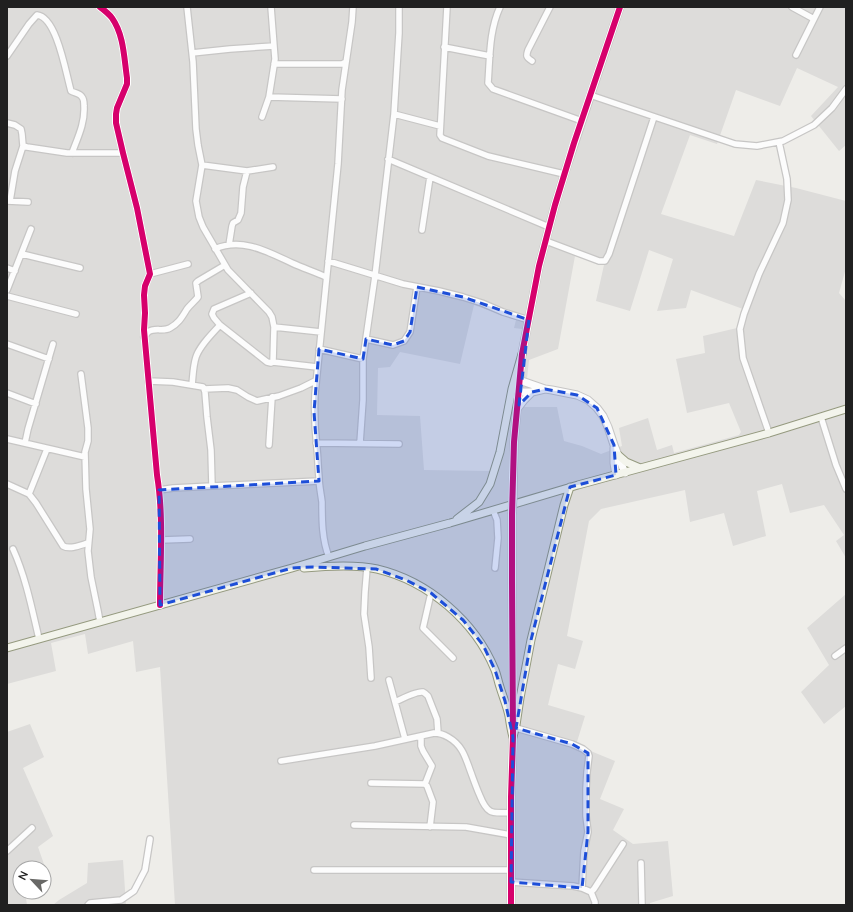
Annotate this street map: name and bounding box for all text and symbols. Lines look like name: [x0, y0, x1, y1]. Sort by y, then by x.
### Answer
north arrow: [12, 860, 52, 900]
text: N: [15, 869, 31, 882]

